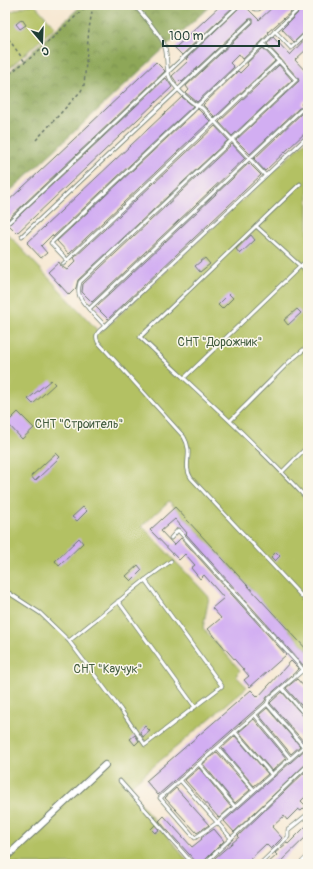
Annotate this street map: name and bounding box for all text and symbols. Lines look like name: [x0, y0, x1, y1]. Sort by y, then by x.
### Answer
north arrow: [22, 22, 62, 62]
scale bar: [163, 22, 279, 48]
text: 100 m: [169, 29, 204, 44]
text: С: [40, 44, 50, 58]
park label: СНТ "Дорожник": [178, 335, 262, 350]
park label: СНТ "Строитель": [35, 417, 123, 432]
park label: СНТ "Каучук": [74, 662, 143, 677]

